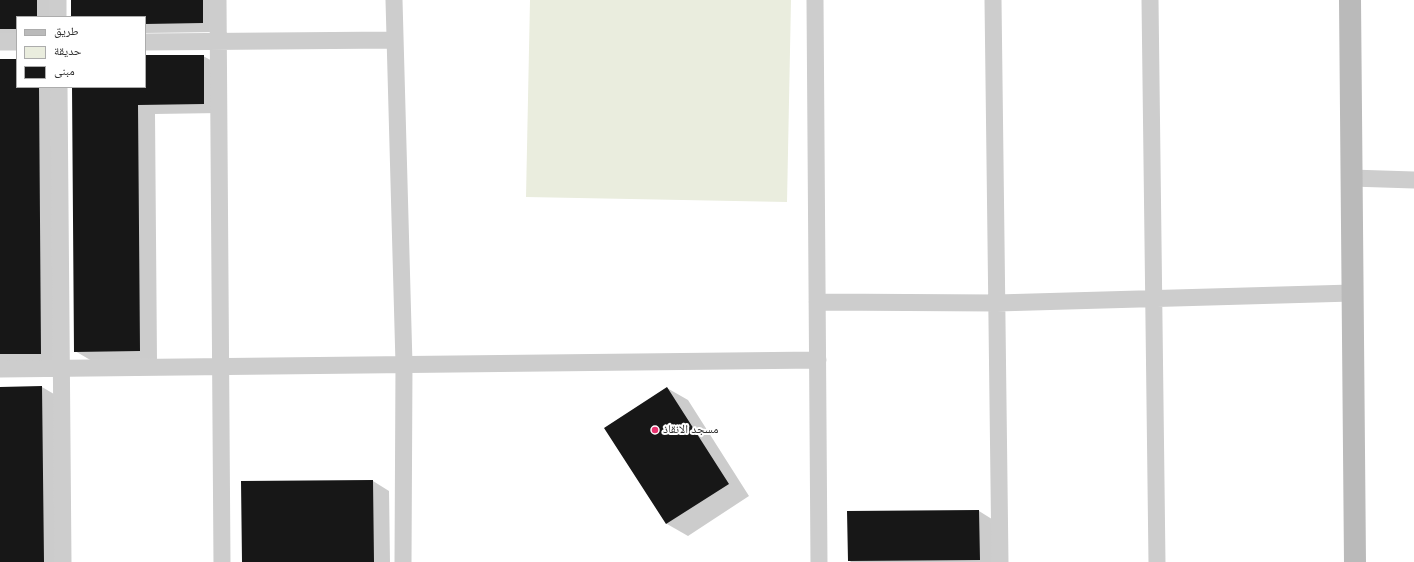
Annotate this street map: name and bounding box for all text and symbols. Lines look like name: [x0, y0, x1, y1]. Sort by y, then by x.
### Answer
legend: [16, 16, 146, 88]
text: طريق: [54, 24, 79, 38]
text: حديقة: [54, 44, 82, 58]
text: مبنى: [54, 64, 75, 78]
place label: مسجد الانقاذ: [663, 423, 718, 437]
marker: مسجد الانقاذ: [650, 425, 660, 435]

